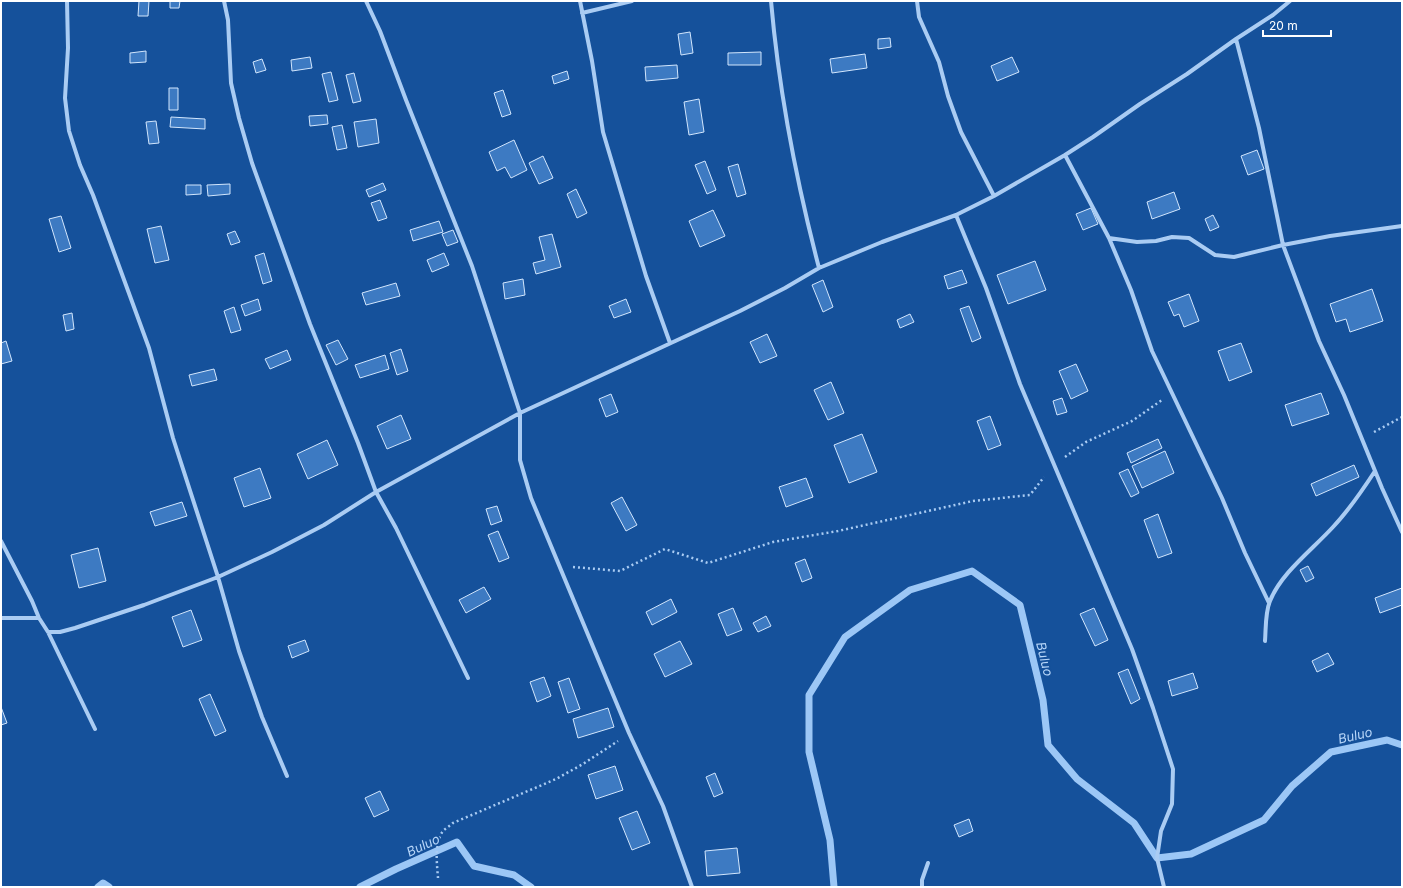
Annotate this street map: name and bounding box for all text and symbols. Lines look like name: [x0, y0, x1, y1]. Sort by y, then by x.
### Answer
scale bar: [1263, 12, 1331, 38]
text: 20 m: [1269, 18, 1298, 33]
water label: Buluo: [1033, 640, 1057, 678]
water label: Buluo: [1336, 723, 1374, 747]
water label: Buluo: [404, 830, 442, 860]

